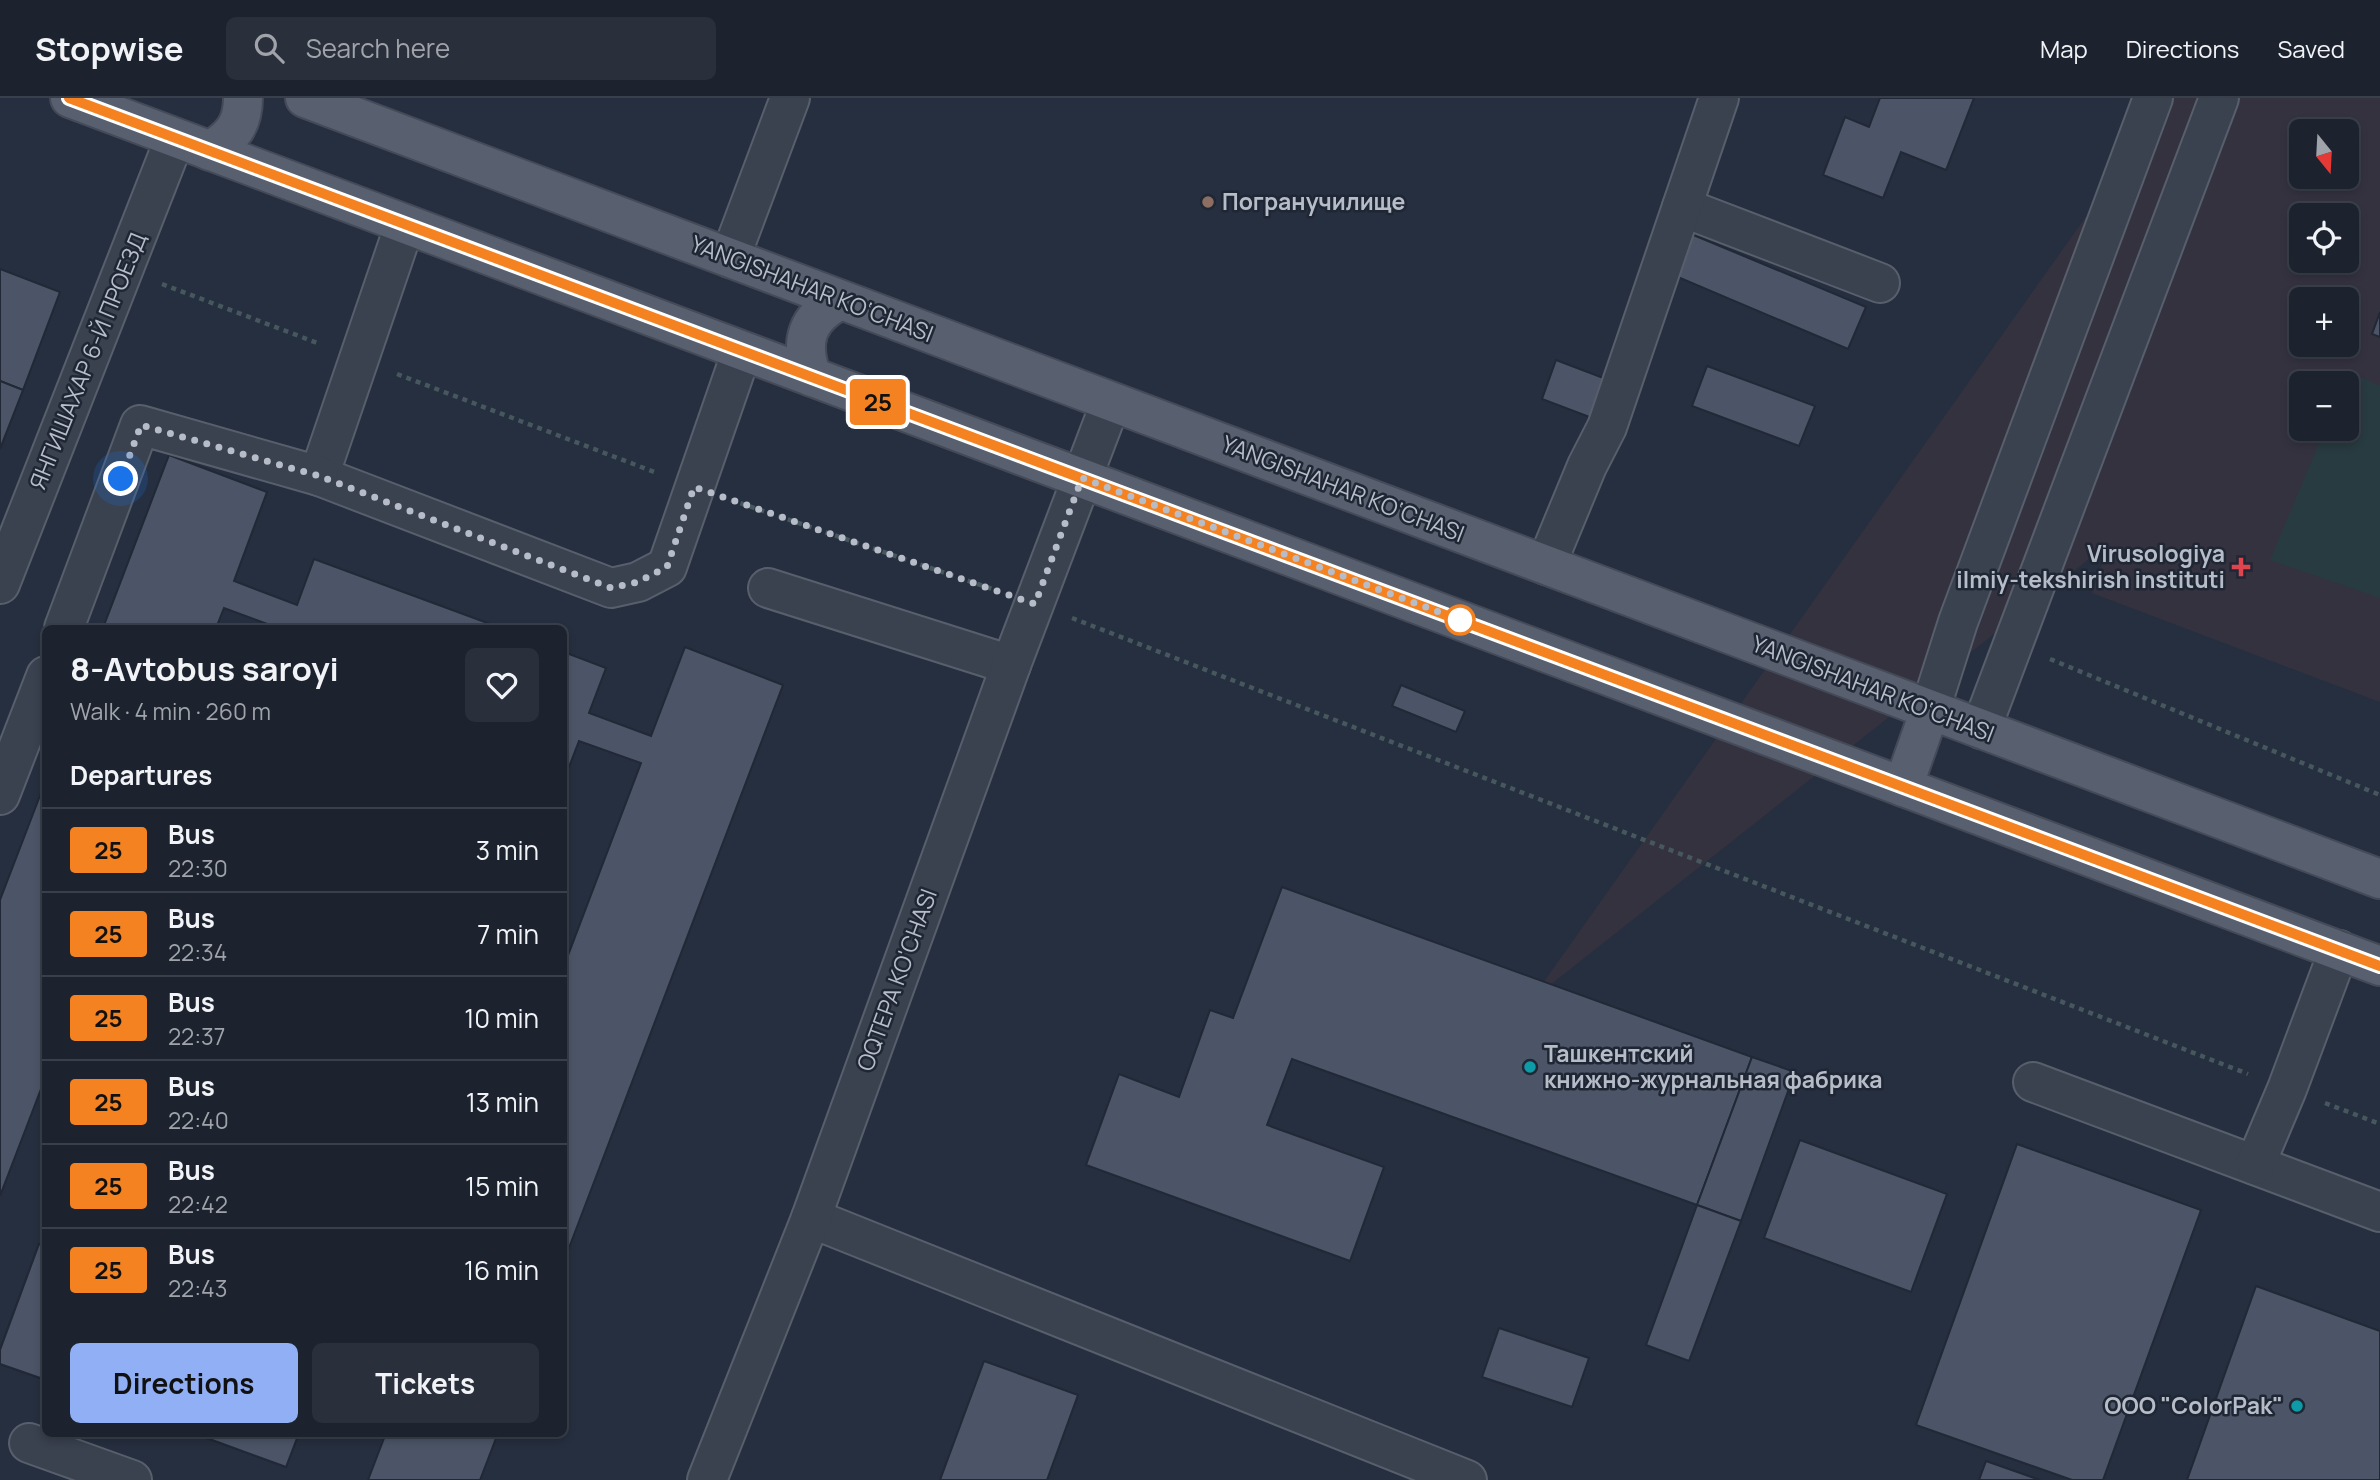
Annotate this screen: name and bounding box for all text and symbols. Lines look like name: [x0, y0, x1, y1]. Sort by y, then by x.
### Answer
search box: [226, 17, 716, 80]
text: Stopwise: [35, 26, 184, 71]
icon: search: [250, 29, 288, 67]
text: Search here: [306, 30, 450, 66]
text: Map: [2040, 32, 2088, 65]
text: Directions: [2126, 32, 2239, 65]
text: Saved: [2277, 32, 2345, 65]
north arrow: [2289, 119, 2359, 189]
map controls: [2289, 119, 2359, 441]
place label: Погранучилище: [1222, 185, 1406, 217]
marker: Погранучилище: [1200, 194, 1216, 210]
button: locate: [2289, 203, 2359, 273]
street label: ЯНГИШАХАР 6-Й ПРОЕЗД: [21, 227, 153, 494]
street label: YANGISHAHAR KO‘CHASI: [686, 227, 938, 349]
button: +: [2289, 287, 2359, 357]
button: −: [2289, 371, 2359, 441]
line badge: 25: [846, 379, 910, 425]
text: 25: [864, 385, 892, 418]
street label: YANGISHAHAR KO‘CHASI: [1217, 427, 1469, 549]
your location: [103, 461, 138, 496]
place label: Virusologiya ilmiy-tekshirish instituti: [1956, 537, 2225, 595]
marker: Virusologiya ilmiy-tekshirish instituti: [2231, 557, 2251, 577]
unlabelled marker: [1445, 605, 1475, 635]
street label: YANGISHAHAR KO‘CHASI: [1747, 627, 1999, 749]
text: 8-Avtobus saroyi: [70, 646, 339, 691]
button: heart: [465, 648, 539, 722]
text: Walk · 4 min · 260 m: [70, 695, 271, 727]
text: Departures: [70, 757, 212, 793]
text: Bus: [168, 816, 215, 852]
text: 3 min: [476, 832, 539, 868]
text: 25: [94, 833, 123, 866]
text: 22:30: [168, 852, 228, 884]
street label: OQTEPA KO'CHASI: [848, 884, 944, 1075]
text: Bus: [168, 900, 215, 936]
text: 7 min: [477, 916, 539, 952]
text: 25: [94, 917, 123, 950]
text: 22:34: [168, 936, 227, 968]
text: Bus: [168, 984, 215, 1020]
text: 10 min: [464, 1000, 539, 1036]
text: 25: [94, 1001, 123, 1034]
text: 22:37: [168, 1020, 225, 1052]
place label: Ташкентский книжно-журнальная фабрика: [1544, 1037, 1883, 1095]
marker: Ташкентский книжно-журнальная фабрика: [1522, 1059, 1538, 1075]
text: Bus: [168, 1068, 215, 1104]
text: 13 min: [466, 1084, 539, 1120]
text: 25: [94, 1085, 123, 1118]
text: 22:40: [168, 1104, 229, 1136]
text: Bus: [168, 1152, 215, 1188]
text: 15 min: [465, 1168, 539, 1204]
text: 25: [94, 1169, 123, 1202]
text: 22:42: [168, 1188, 228, 1220]
text: Bus: [168, 1236, 215, 1272]
text: 16 min: [464, 1252, 539, 1288]
text: 25: [94, 1253, 123, 1286]
text: 22:43: [168, 1272, 227, 1304]
button: Directions: [70, 1343, 298, 1423]
button: Tickets: [312, 1343, 539, 1423]
place label: OOO "ColorPak": [2104, 1389, 2283, 1421]
marker: OOO "ColorPak": [2289, 1398, 2305, 1414]

